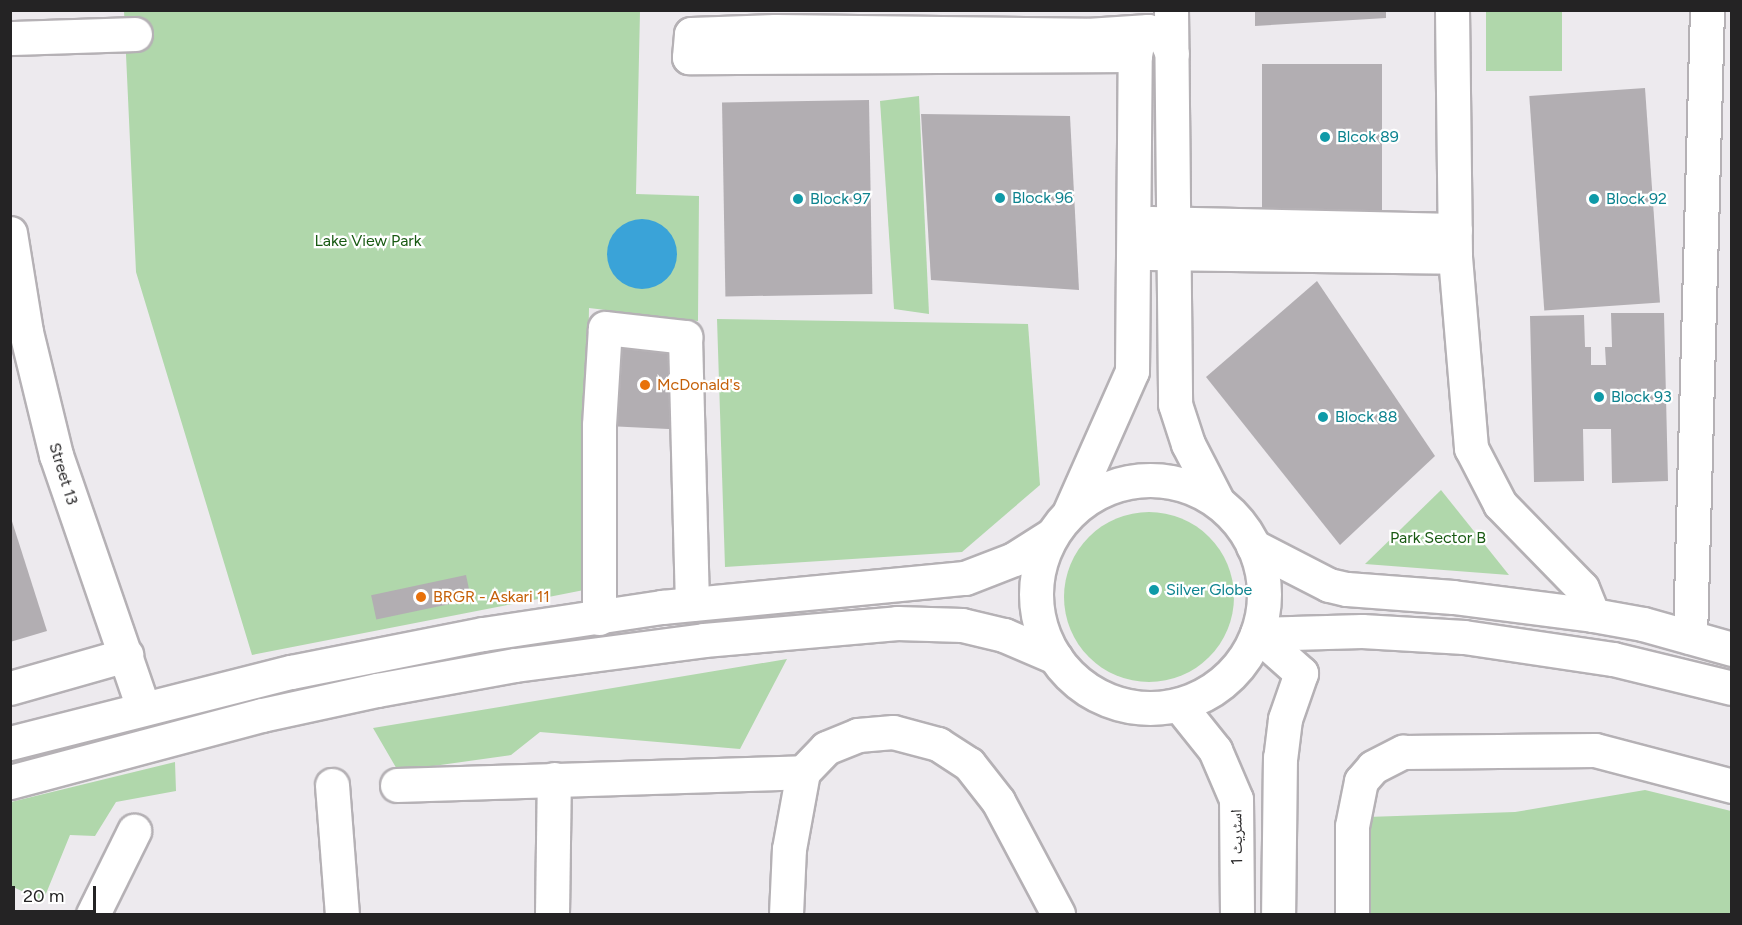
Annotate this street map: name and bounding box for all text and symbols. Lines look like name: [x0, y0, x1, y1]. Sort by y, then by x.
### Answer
place label: Blcok 89: [1337, 127, 1399, 147]
marker: Blcok 89: [1318, 130, 1332, 144]
place label: Block 96: [1012, 188, 1073, 208]
place label: Block 97: [810, 189, 871, 209]
place label: Block 92: [1606, 189, 1667, 209]
marker: Block 96: [993, 191, 1007, 205]
marker: Block 97: [791, 192, 805, 206]
marker: Block 92: [1587, 192, 1601, 206]
park label: Lake View Park: [314, 231, 422, 251]
place label: McDonald's: [657, 375, 740, 395]
marker: McDonald's: [638, 378, 652, 392]
place label: Block 93: [1611, 387, 1672, 407]
marker: Block 93: [1592, 390, 1606, 404]
place label: Block 88: [1335, 407, 1398, 427]
marker: Block 88: [1316, 410, 1330, 424]
street label: Street 13: [44, 441, 82, 507]
park label: Park Sector B: [1390, 528, 1486, 548]
place label: Silver Globe: [1166, 580, 1252, 600]
marker: Silver Globe: [1147, 583, 1161, 597]
place label: BRGR - Askari 11: [433, 587, 550, 607]
marker: BRGR - Askari 11: [414, 590, 428, 604]
street label: اسٹریٹ 1: [1227, 809, 1247, 865]
scale bar: [15, 874, 99, 912]
text: 20 m: [23, 885, 64, 907]

